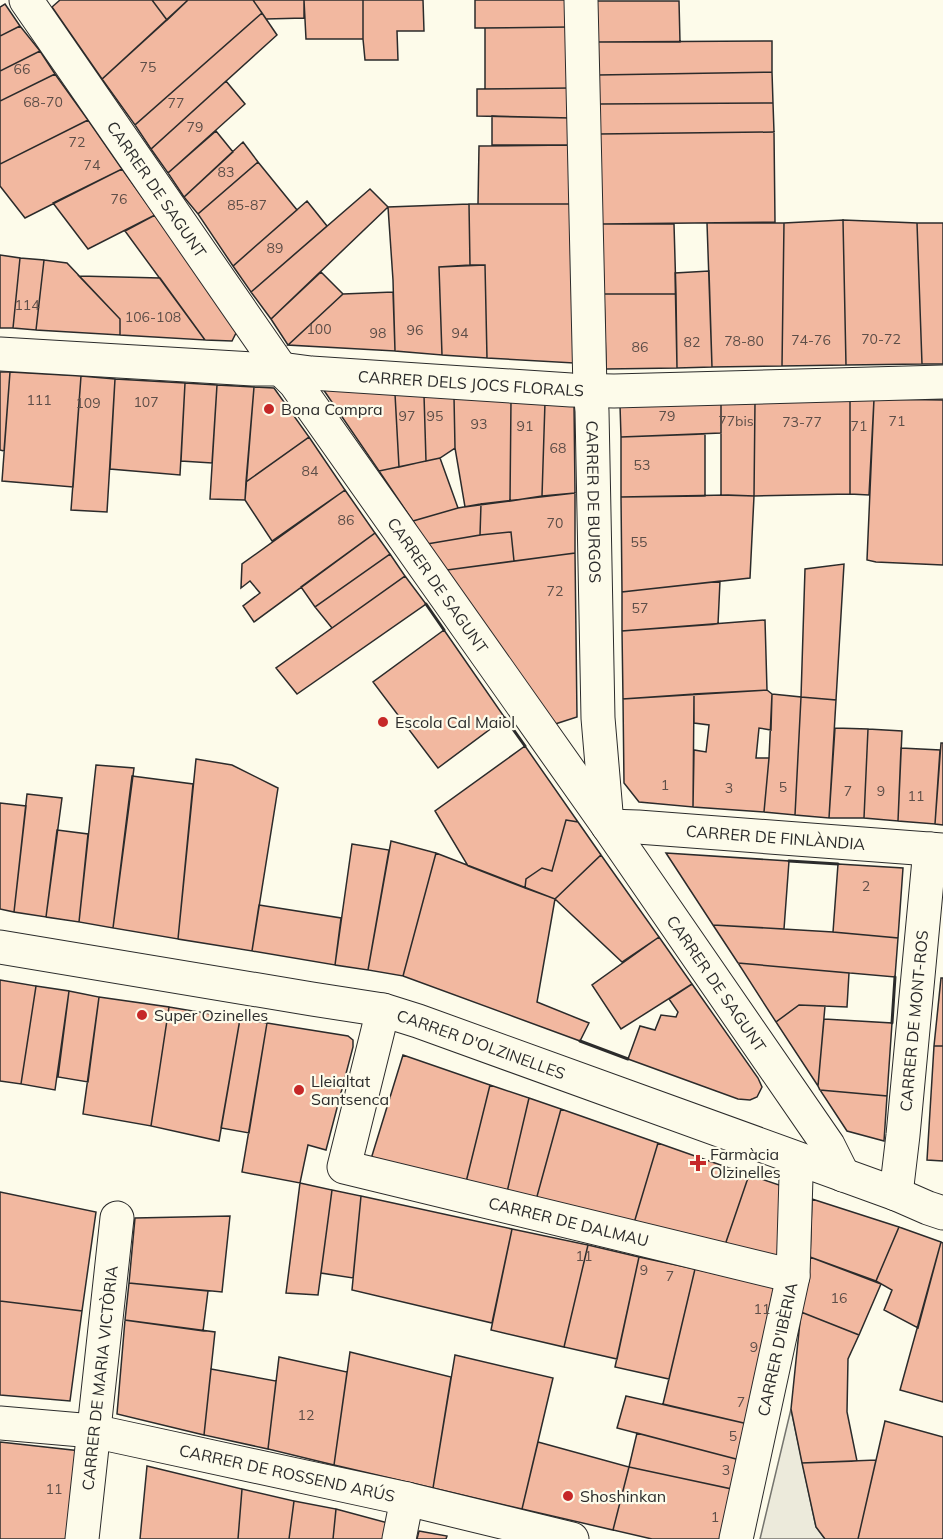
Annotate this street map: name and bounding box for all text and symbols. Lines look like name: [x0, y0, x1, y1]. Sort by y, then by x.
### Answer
house number: 75: [140, 58, 156, 76]
house number: 66: [14, 60, 30, 78]
house number: 68-70: [23, 93, 63, 111]
house number: 77: [168, 94, 184, 112]
street label: CARRER DE SAGUNT: [103, 117, 211, 262]
house number: 79: [187, 118, 203, 136]
house number: 72: [69, 133, 85, 151]
house number: 74: [84, 156, 101, 174]
house number: 83: [218, 163, 234, 181]
house number: 76: [111, 190, 127, 208]
house number: 85-87: [227, 196, 267, 214]
house number: 89: [267, 239, 283, 257]
house number: 114: [14, 296, 40, 314]
house number: 106-108: [125, 308, 181, 326]
house number: 100: [306, 320, 332, 338]
house number: 96: [407, 321, 423, 339]
house number: 98: [370, 324, 386, 342]
house number: 94: [452, 324, 469, 342]
house number: 70-72: [861, 330, 901, 348]
house number: 74-76: [791, 331, 831, 349]
house number: 78-80: [724, 332, 764, 350]
house number: 82: [684, 333, 700, 351]
house number: 86: [632, 338, 648, 356]
street label: CARRER DELS JOCS FLORALS: [357, 366, 584, 400]
house number: 111: [26, 391, 52, 409]
house number: 107: [133, 393, 159, 411]
house number: 109: [75, 394, 101, 412]
place label: Bona Compra: [281, 399, 383, 419]
marker: Bona Compra: [262, 402, 276, 416]
house number: 97: [399, 407, 415, 425]
house number: 95: [427, 407, 443, 425]
house number: 79: [659, 407, 675, 425]
house number: 77bis: [718, 412, 754, 430]
house number: 71: [889, 412, 905, 430]
house number: 73-77: [782, 413, 822, 431]
house number: 93: [471, 415, 487, 433]
house number: 91: [517, 417, 533, 435]
house number: 71: [851, 417, 867, 435]
street label: CARRER DE BURGOS: [582, 420, 605, 583]
house number: 68: [550, 439, 566, 457]
house number: 53: [634, 456, 650, 474]
house number: 84: [302, 462, 319, 480]
house number: 86: [338, 511, 354, 529]
street label: CARRER DE SAGUNT: [383, 514, 493, 657]
house number: 70: [547, 514, 563, 532]
house number: 55: [631, 533, 647, 551]
house number: 72: [547, 582, 563, 600]
house number: 57: [632, 599, 648, 617]
place label: Escola Cal Maiol: [395, 712, 515, 732]
marker: Escola Cal Maiol: [376, 715, 390, 729]
house number: 1: [661, 776, 669, 794]
house number: 5: [779, 778, 787, 796]
house number: 3: [725, 779, 733, 797]
house number: 7: [844, 782, 852, 800]
house number: 9: [877, 782, 885, 800]
house number: 11: [908, 787, 924, 805]
street label: CARRER DE FINLÀNDIA: [685, 821, 866, 854]
house number: 2: [862, 877, 870, 895]
street label: CARRER DE SAGUNT: [663, 911, 771, 1056]
street label: CARRER DE MONT-ROS: [895, 929, 932, 1112]
place label: Super Ozinelles: [154, 1005, 268, 1025]
street label: CARRER D'OLZINELLES: [394, 1005, 568, 1083]
marker: Super Ozinelles: [135, 1008, 149, 1022]
place label: Lleialtat Santsenca: [311, 1071, 389, 1109]
marker: Lleialtat Santsenca: [292, 1083, 306, 1097]
place label: Farmàcia Olzinelles: [710, 1144, 781, 1182]
marker: Farmàcia Olzinelles: [691, 1156, 705, 1170]
street label: CARRER DE DALMAU: [487, 1192, 651, 1251]
house number: 11: [576, 1247, 592, 1265]
house number: 9: [640, 1261, 648, 1279]
street label: CARRER DE MARIA VICTÒRIA: [77, 1264, 122, 1491]
house number: 7: [666, 1267, 674, 1285]
street label: CARRER D'IBÈRIA: [753, 1280, 801, 1418]
house number: 16: [831, 1289, 847, 1307]
house number: 11: [754, 1300, 770, 1318]
house number: 9: [750, 1338, 758, 1356]
house number: 7: [737, 1393, 745, 1411]
house number: 12: [298, 1406, 314, 1424]
house number: 5: [729, 1427, 737, 1445]
street label: CARRER DE ROSSEND ARÚS: [177, 1440, 397, 1506]
house number: 3: [722, 1461, 730, 1479]
house number: 11: [46, 1480, 62, 1498]
place label: Shoshinkan: [580, 1486, 666, 1506]
marker: Shoshinkan: [561, 1489, 575, 1503]
house number: 1: [711, 1508, 719, 1526]

